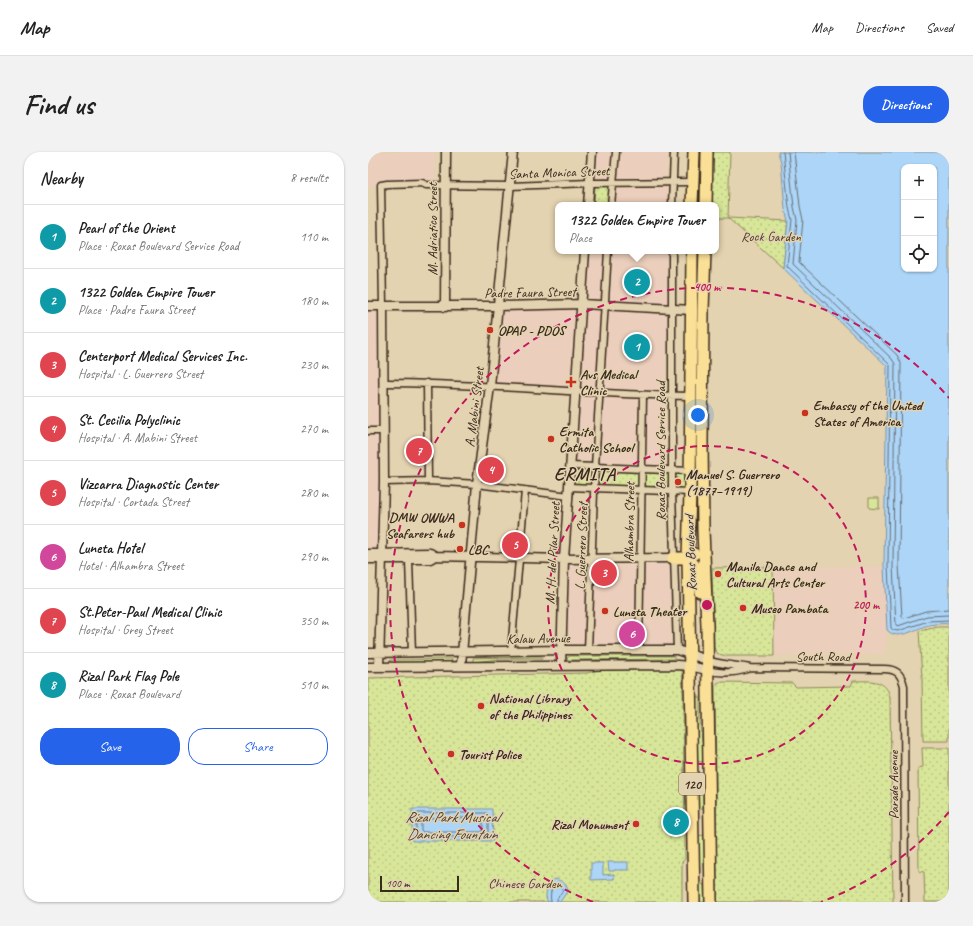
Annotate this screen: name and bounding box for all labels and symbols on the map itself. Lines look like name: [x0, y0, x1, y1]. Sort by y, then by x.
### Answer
street label: Santa Monica Street: [508, 162, 611, 183]
street label: M. Adriatico Street: [424, 181, 441, 275]
park label: Rock Garden: [741, 228, 802, 245]
pin: 2: [624, 267, 650, 297]
text: 400 m: [694, 279, 721, 295]
street label: Padre Faura Street: [484, 283, 578, 302]
place label: OPAP - PDOS: [498, 322, 568, 339]
marker: OPAP - PDOS: [485, 325, 495, 335]
pin: 1: [624, 332, 650, 362]
street label: A. Mabini Street: [461, 365, 488, 448]
place label: Avs Medical Clinic: [580, 366, 639, 399]
marker: Avs Medical Clinic: [565, 376, 577, 388]
street label: Roxas Boulevard Service Road: [652, 379, 669, 521]
place label: Embassy of the United States of America: [813, 397, 924, 430]
your location: [688, 405, 708, 425]
marker: Embassy of the United States of America: [800, 408, 810, 418]
place label: Ermita Catholic School: [559, 423, 636, 456]
marker: Ermita Catholic School: [546, 434, 556, 444]
pin: 7: [406, 436, 432, 466]
pin: 4: [478, 455, 504, 485]
district label: ERMITA: [554, 463, 617, 485]
place label: Manuel S. Guerrero (1877–1919): [686, 466, 780, 499]
marker: Manuel S. Guerrero (1877–1919): [673, 477, 683, 487]
street label: Alhambra Street: [620, 480, 639, 562]
street label: M. H. del Pilar Street: [541, 500, 564, 604]
street label: L. Guerrero Street: [571, 500, 592, 590]
place label: DMW OWWA Seafarers hub: [386, 509, 456, 542]
street label: Roxas Boulevard: [681, 512, 700, 591]
marker: DMW OWWA Seafarers hub: [457, 520, 467, 530]
pin: 5: [502, 530, 528, 560]
place label: LBC: [468, 541, 490, 558]
marker: LBC: [455, 544, 465, 554]
pin: 3: [591, 558, 617, 588]
place label: Manila Dance and Cultural Arts Center: [726, 558, 826, 591]
marker: Manila Dance and Cultural Arts Center: [713, 569, 723, 579]
text: 200 m: [853, 597, 880, 613]
centre of rings: [700, 598, 714, 612]
place label: Museo Pambata: [751, 600, 829, 617]
place label: Luneta Theater: [613, 603, 688, 620]
marker: Museo Pambata: [738, 603, 748, 613]
marker: Luneta Theater: [600, 606, 610, 616]
pin: 6: [619, 619, 645, 649]
street label: Kalaw Avenue: [506, 629, 571, 648]
street label: South Road: [796, 648, 853, 665]
place label: National Library of the Philippines: [489, 690, 574, 723]
marker: National Library of the Philippines: [476, 701, 486, 711]
place label: Tourist Police: [459, 746, 523, 763]
marker: Tourist Police: [446, 749, 456, 759]
street label: Parade Avenue: [885, 749, 902, 819]
road number: 120: [679, 773, 705, 795]
pin: 8: [663, 807, 689, 837]
water label: Rizal Park Musical Dancing Fountain: [405, 808, 504, 844]
place label: Rizal Monument: [551, 816, 630, 833]
marker: Rizal Monument: [631, 819, 641, 829]
scale bar: [380, 874, 459, 893]
park label: Chinese Garden: [488, 875, 562, 892]

